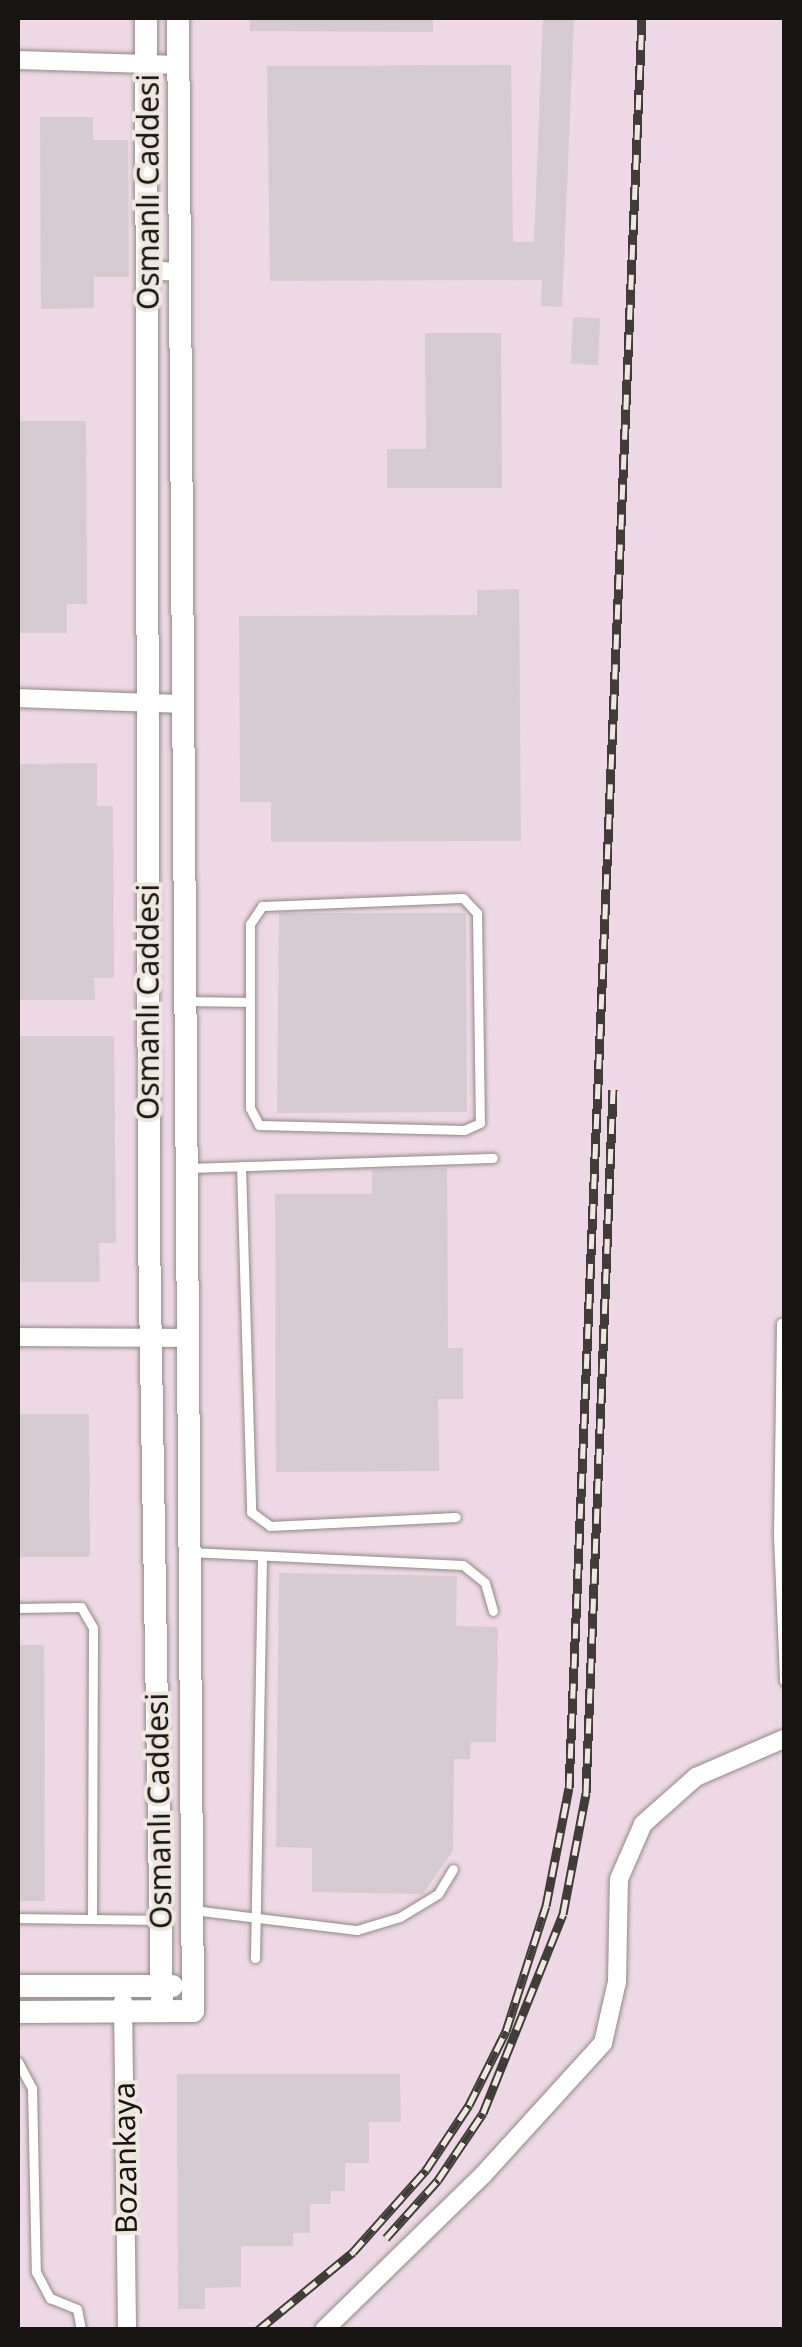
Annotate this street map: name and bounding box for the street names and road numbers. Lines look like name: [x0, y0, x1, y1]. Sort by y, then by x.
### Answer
street label: Osmanlı Caddesi: [130, 74, 166, 310]
street label: Osmanlı Caddesi: [130, 884, 166, 1120]
street label: Osmanlı Caddesi: [139, 1693, 179, 1929]
street label: Bozankaya: [106, 2082, 144, 2234]

